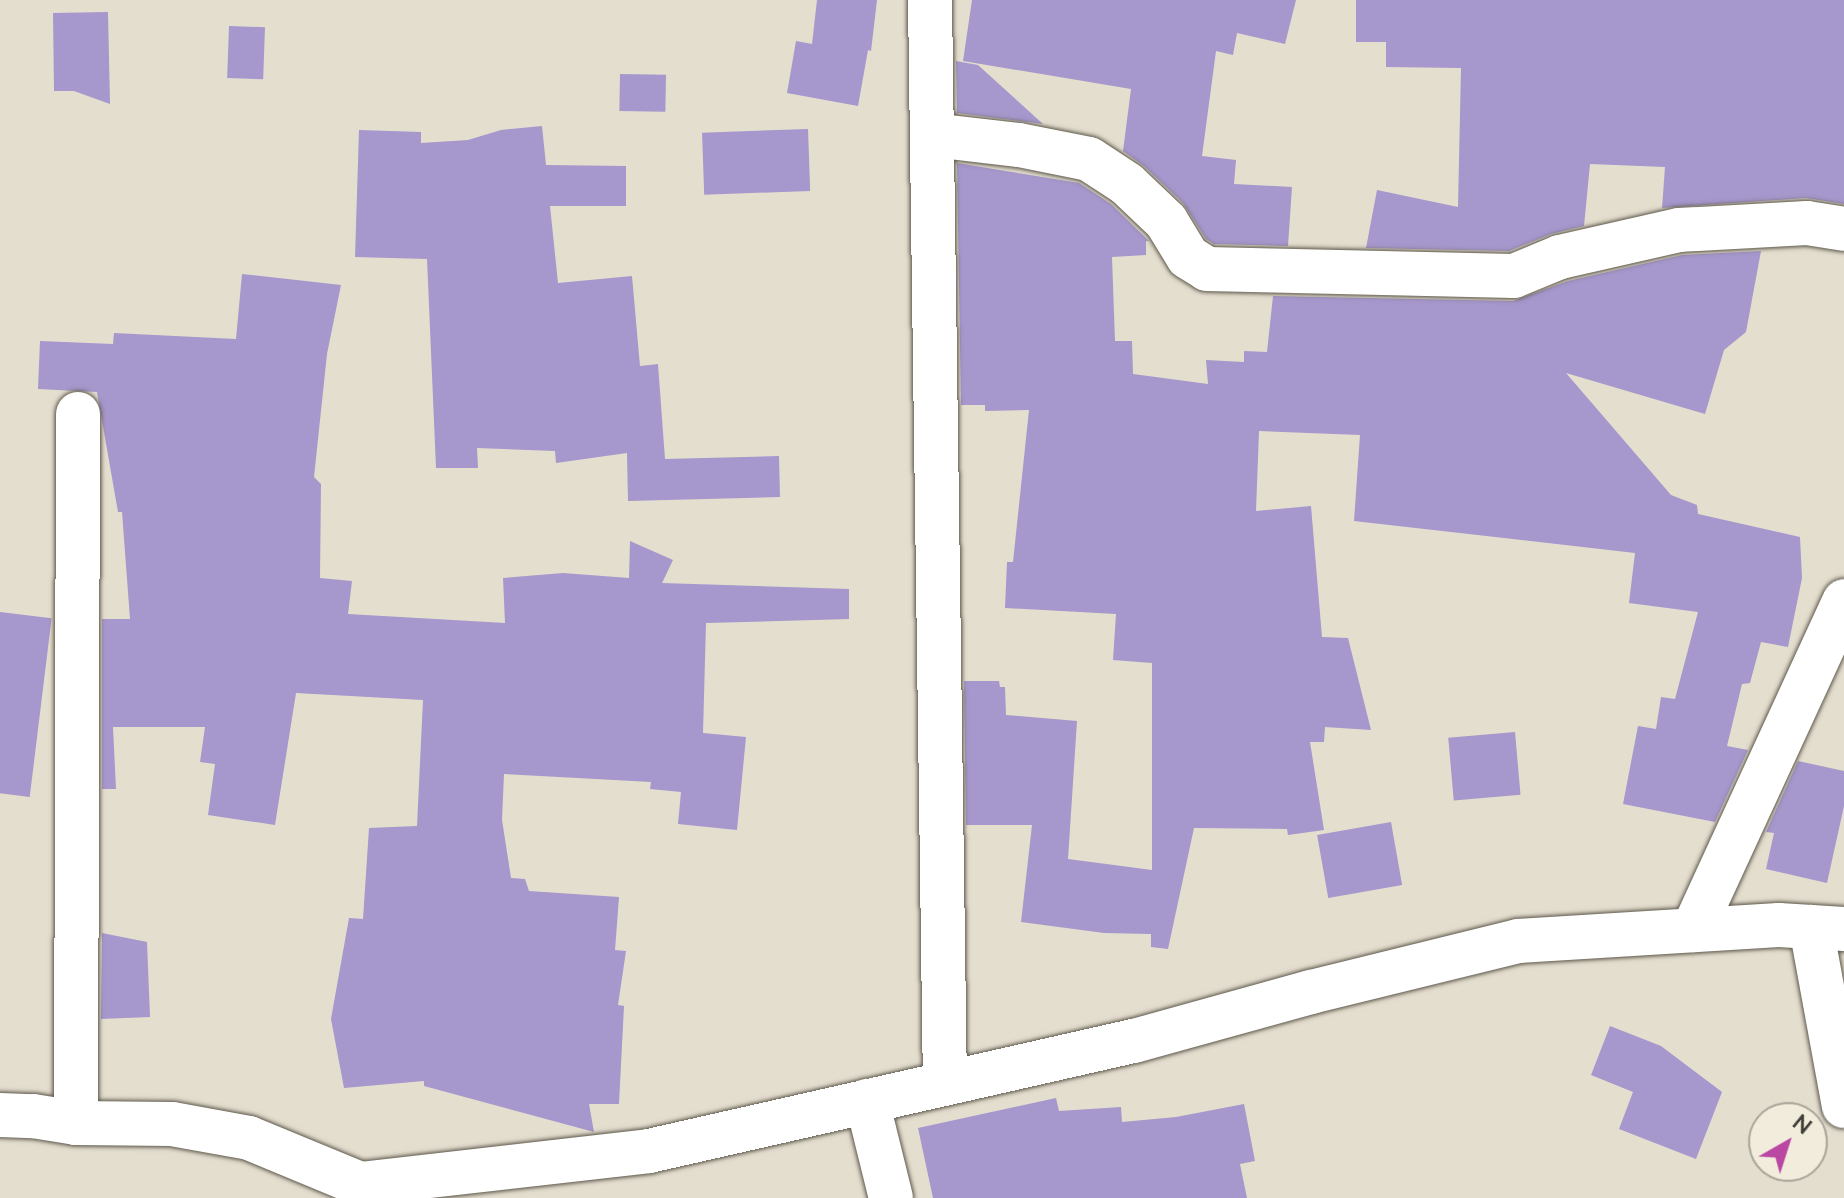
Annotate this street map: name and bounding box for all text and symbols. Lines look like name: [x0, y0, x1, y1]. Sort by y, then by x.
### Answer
north arrow: [1748, 1102, 1828, 1182]
text: N: [1786, 1108, 1818, 1142]

